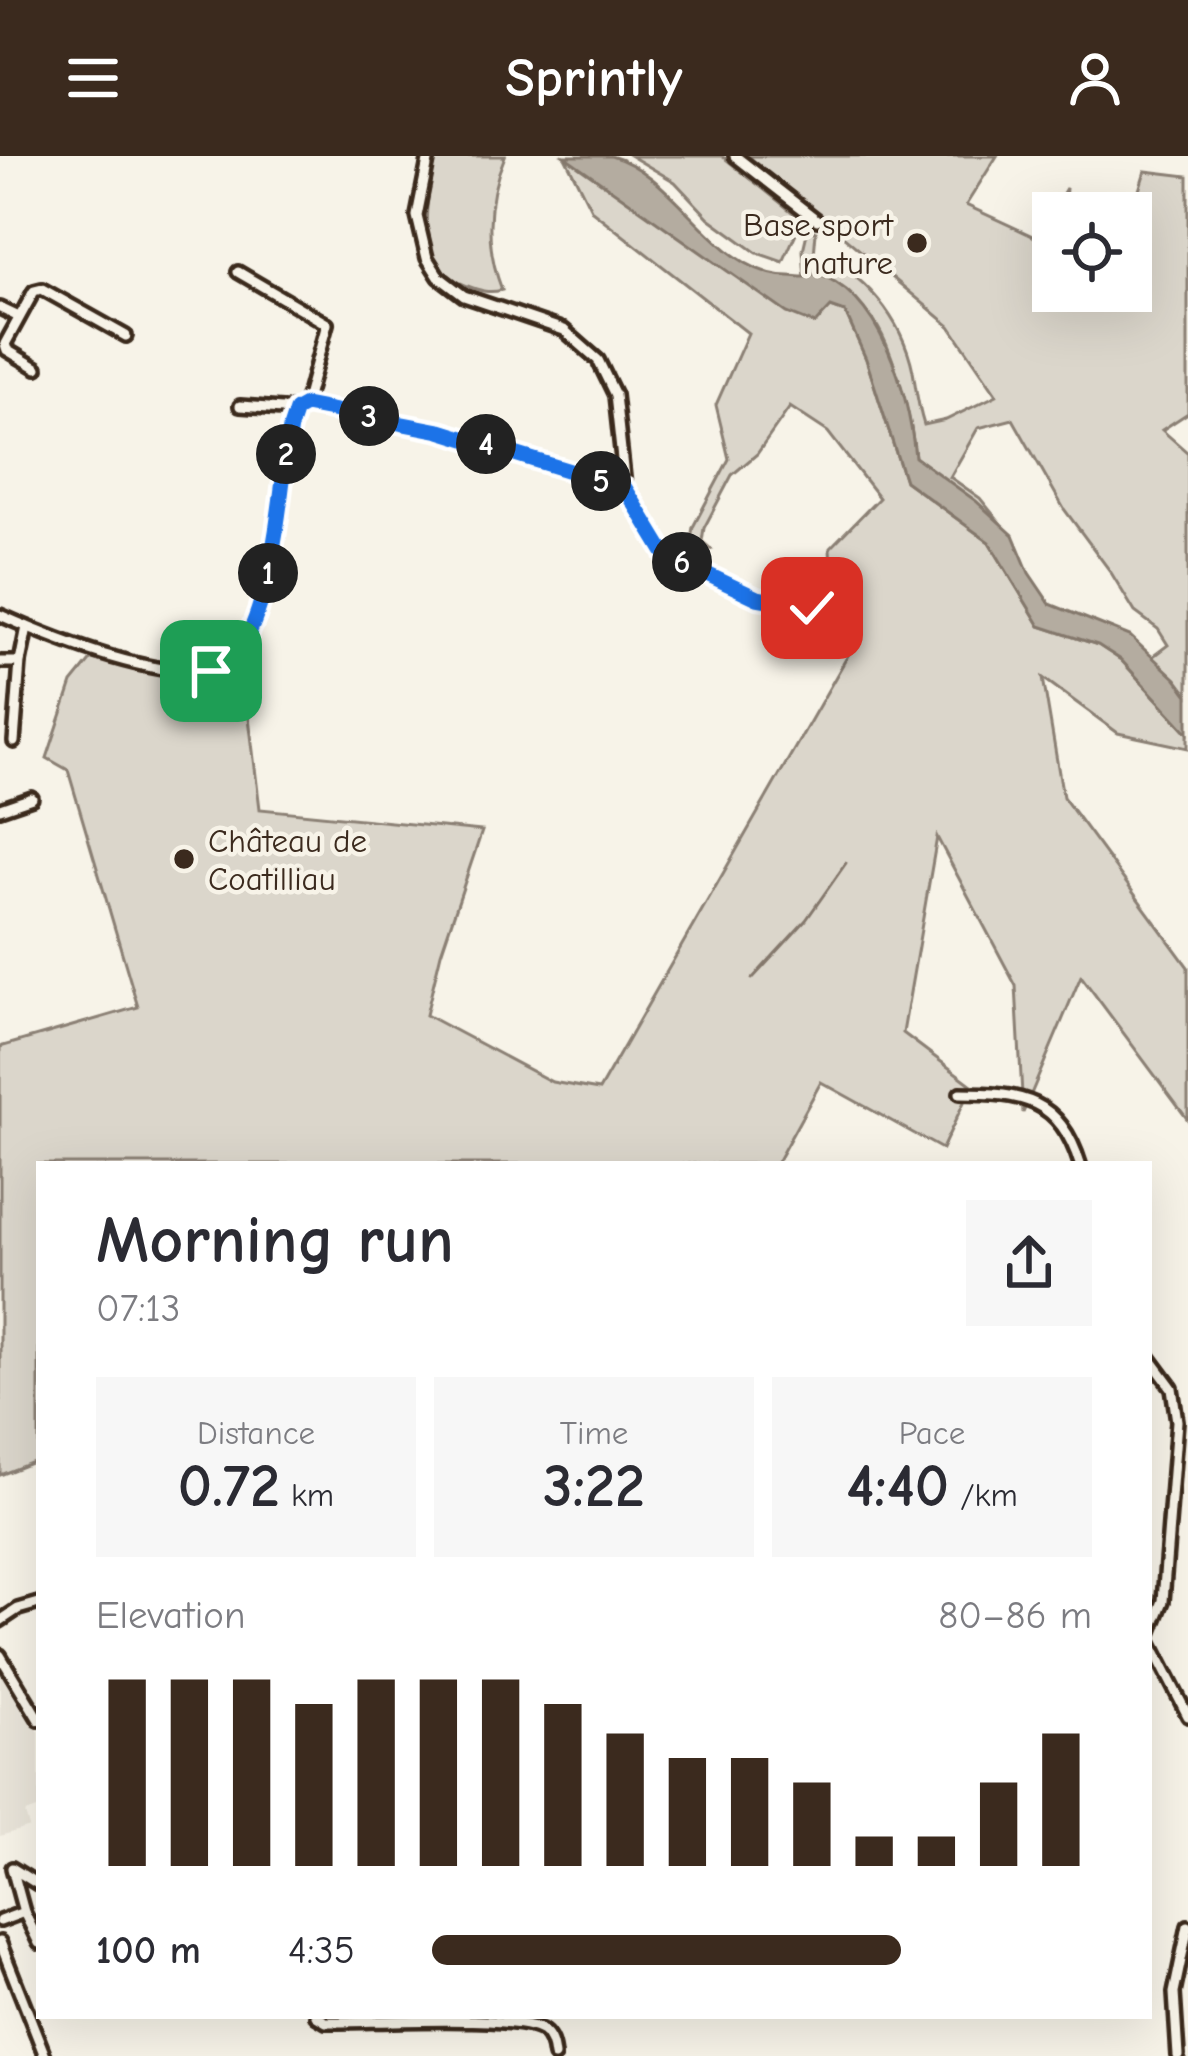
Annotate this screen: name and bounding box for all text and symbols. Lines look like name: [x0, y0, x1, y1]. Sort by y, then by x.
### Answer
icon: menu: [60, 45, 126, 111]
icon: person: [1062, 45, 1128, 111]
text: Sprintly: [505, 47, 683, 110]
map controls: [1032, 192, 1152, 312]
button: locate: [1032, 192, 1152, 312]
place label: Base sport nature: [743, 206, 895, 282]
marker: Base sport nature: [904, 230, 930, 256]
pin: 3: [339, 386, 399, 446]
text: 3: [361, 397, 377, 435]
pin: 4: [456, 414, 516, 474]
pin: 2: [256, 424, 316, 484]
text: 4: [478, 425, 494, 463]
text: 2: [278, 435, 294, 473]
pin: 5: [571, 451, 631, 511]
text: 5: [592, 462, 610, 500]
pin: 6: [652, 532, 712, 592]
pin: 1: [238, 543, 298, 603]
text: 6: [673, 543, 691, 581]
text: 1: [262, 554, 274, 592]
pin: [761, 557, 863, 659]
icon: check: [779, 575, 845, 641]
pin: [160, 620, 262, 722]
icon: arrive: [178, 638, 244, 704]
place label: Château de Coatilliau: [208, 822, 367, 898]
marker: Château de Coatilliau: [171, 846, 197, 872]
button: share: [966, 1200, 1092, 1326]
text: Morning run: [96, 1203, 454, 1279]
text: 07:13: [96, 1286, 180, 1331]
text: Distance: [197, 1414, 315, 1452]
text: Time: [560, 1414, 628, 1452]
text: Pace: [899, 1414, 965, 1452]
text: 0.72: [178, 1452, 280, 1521]
text: 3:22: [543, 1452, 645, 1521]
text: 4:40: [846, 1452, 949, 1521]
text: km: [280, 1476, 334, 1514]
text: /km: [949, 1476, 1018, 1514]
text: Elevation: [96, 1593, 245, 1638]
text: 80–86 m: [938, 1593, 1092, 1638]
text: 100 m: [96, 1928, 201, 1973]
text: 4:35: [288, 1928, 355, 1973]

